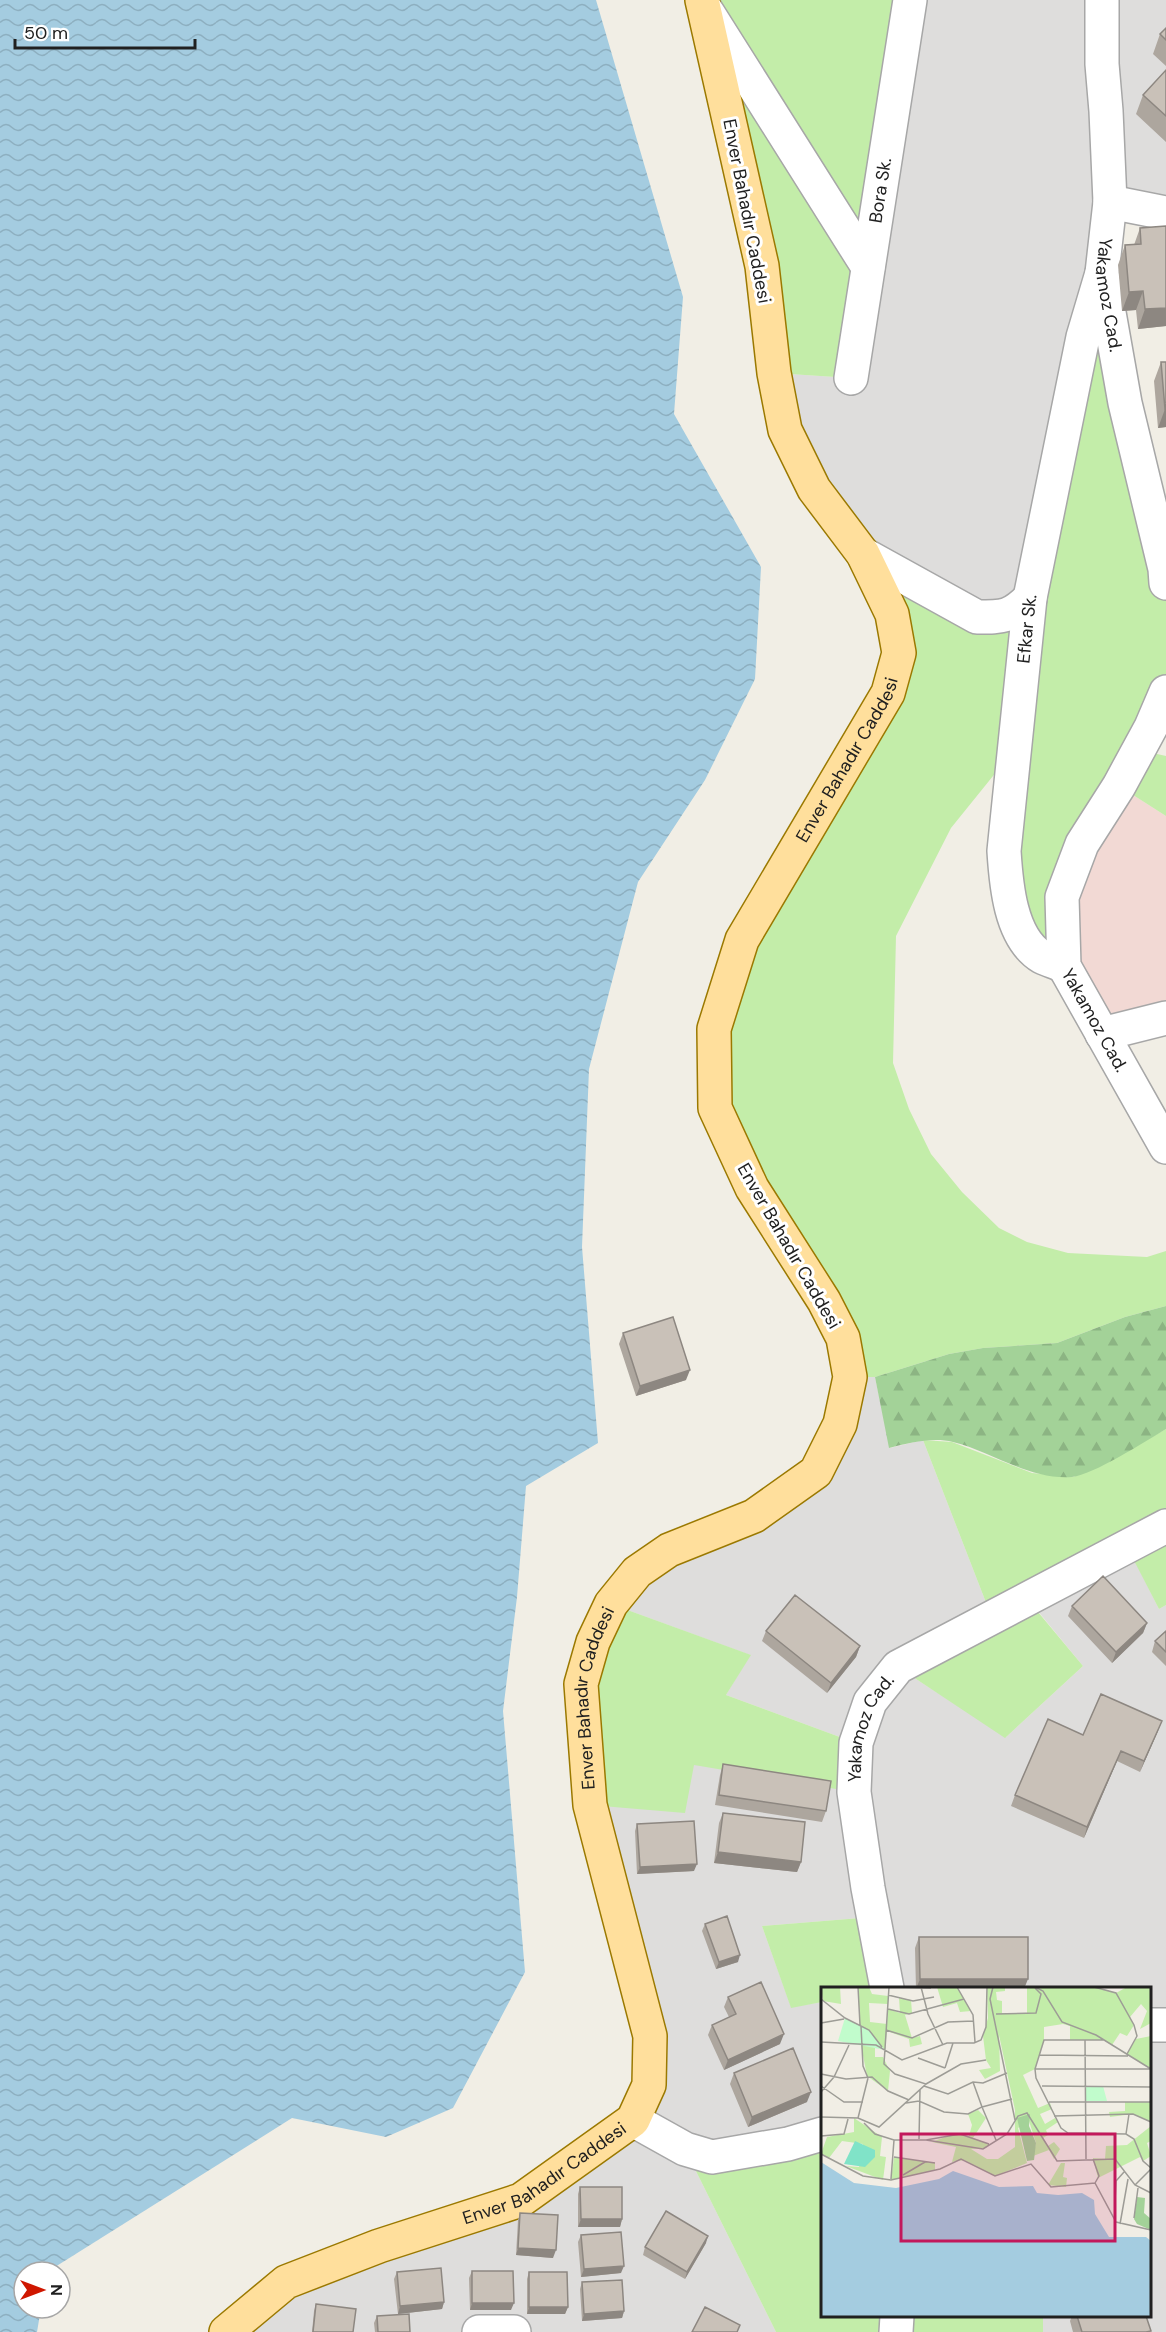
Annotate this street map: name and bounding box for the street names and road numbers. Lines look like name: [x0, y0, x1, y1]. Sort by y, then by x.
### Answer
street label: Enver Bahadır Caddesi: [717, 117, 777, 305]
street label: Bora Sk.: [863, 156, 897, 225]
street label: Yakamoz Cad.: [1090, 237, 1128, 354]
street label: Efkar Sk.: [1011, 592, 1043, 665]
street label: Enver Bahadır Caddesi: [790, 674, 904, 847]
street label: Yakamoz Cad.: [1056, 964, 1133, 1076]
street label: Enver Bahadır Caddesi: [732, 1159, 846, 1333]
street label: Enver Bahadır Caddesi: [569, 1603, 620, 1791]
street label: Yakamoz Cad.: [842, 1669, 900, 1783]
street label: Enver Bahadır Caddesi: [459, 2117, 631, 2230]

